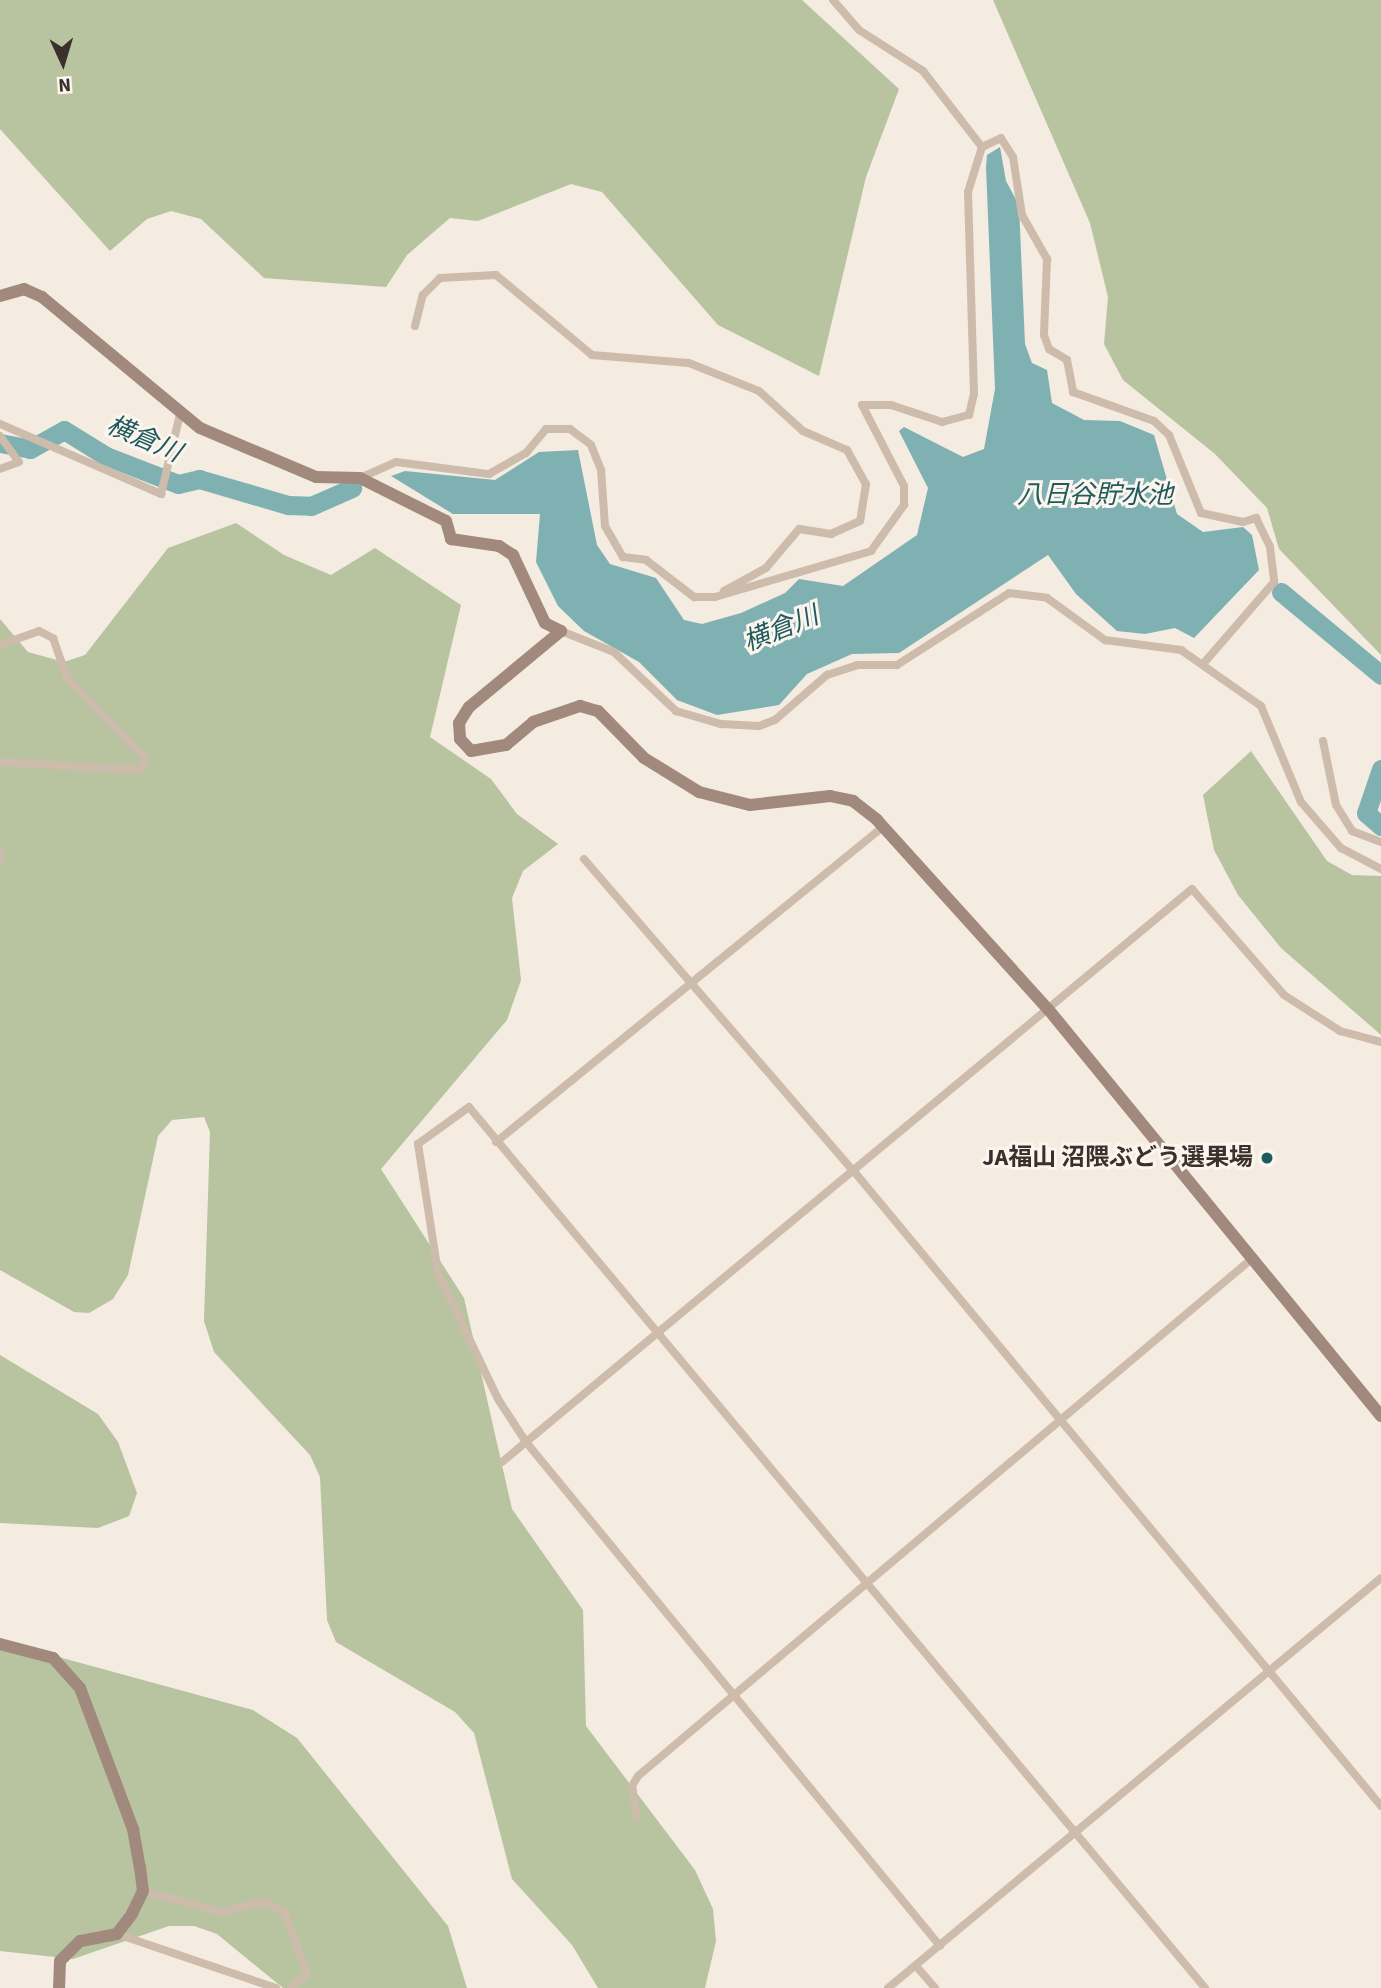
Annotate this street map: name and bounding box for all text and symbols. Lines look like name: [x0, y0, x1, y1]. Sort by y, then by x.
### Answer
north arrow: [28, 28, 98, 98]
text: N: [57, 71, 72, 98]
water label: 横倉川: [102, 409, 186, 469]
water label: 八日谷貯水池: [1017, 479, 1173, 511]
water label: 横倉川: [739, 600, 823, 658]
place label: JA福山 沼隈ぶどう選果場: [982, 1144, 1253, 1172]
marker: JA福山 沼隈ぶどう選果場: [1259, 1150, 1275, 1166]

